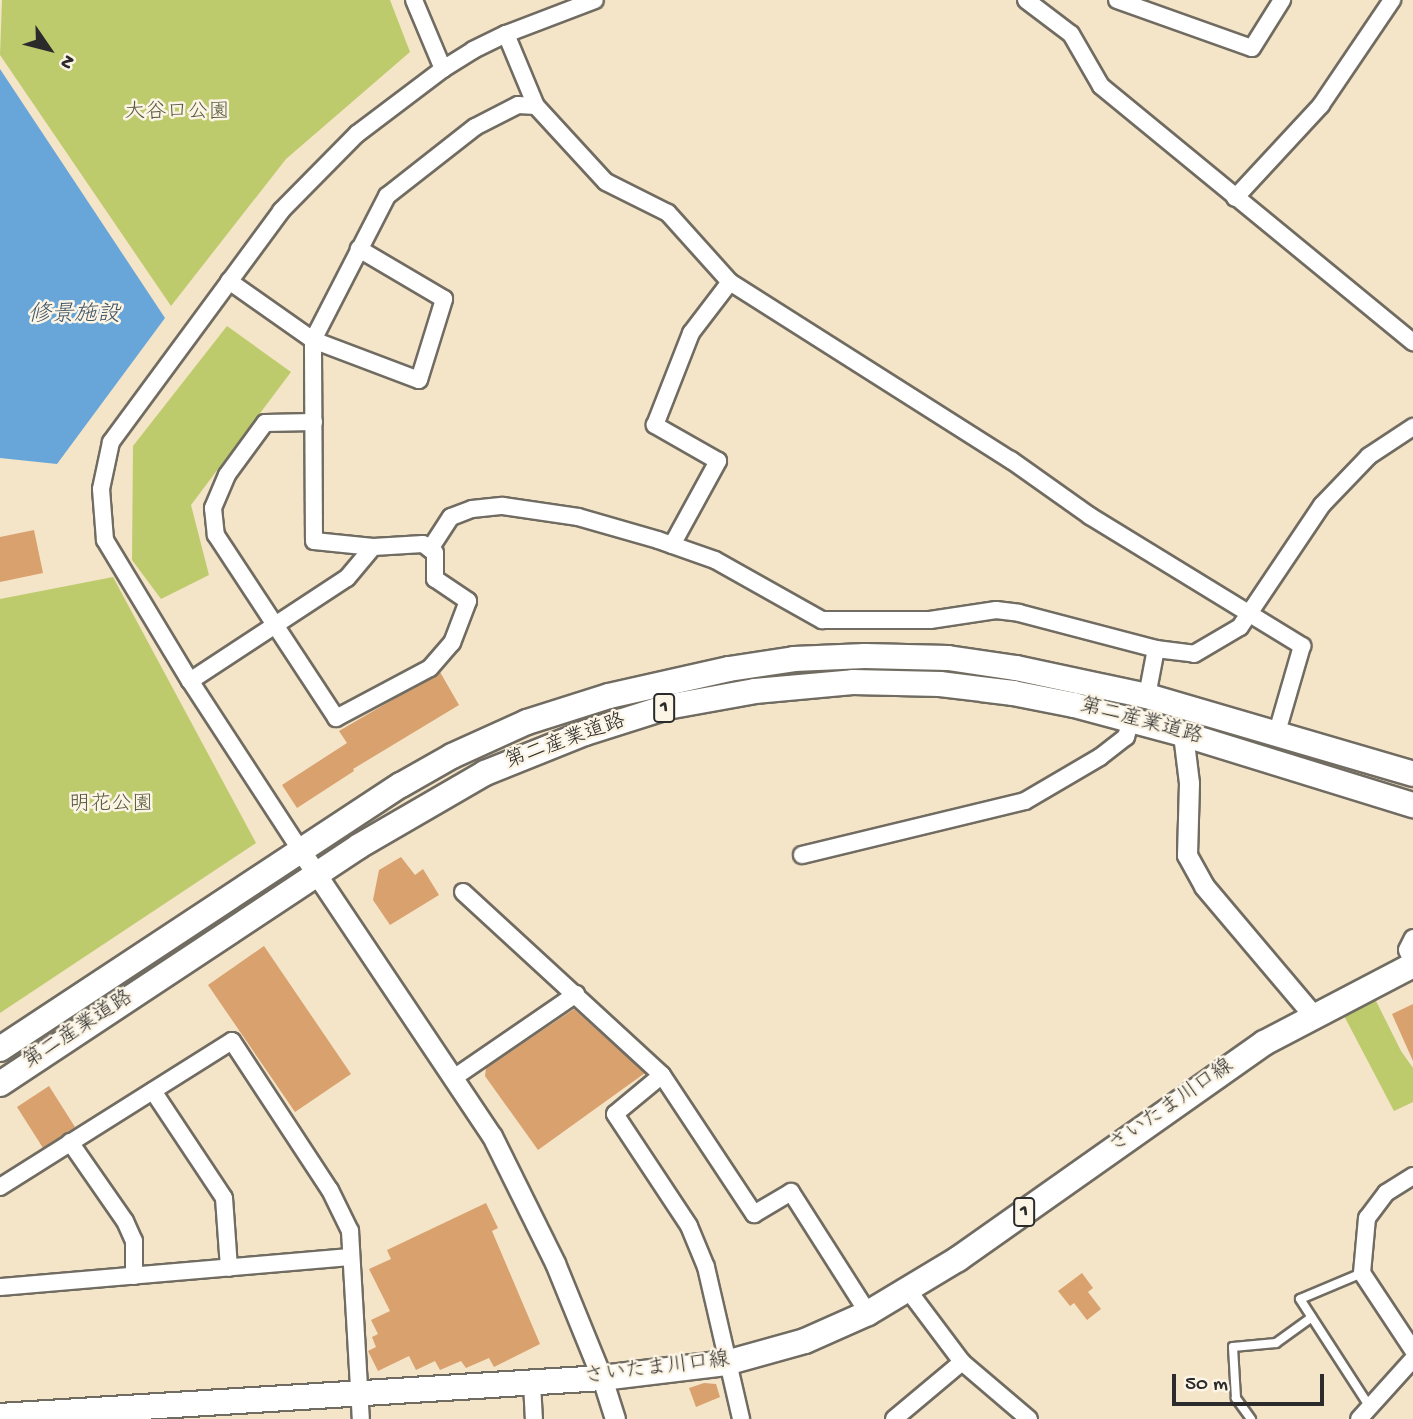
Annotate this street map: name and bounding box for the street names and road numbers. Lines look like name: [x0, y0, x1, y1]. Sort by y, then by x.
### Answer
road number: 1: [652, 692, 676, 723]
street label: 第二産業道路: [1077, 695, 1205, 751]
street label: 第二産業道路: [502, 710, 630, 776]
street label: 第二産業道路: [19, 986, 139, 1076]
street label: さいたま川口線: [1105, 1055, 1239, 1159]
road number: 1: [1012, 1196, 1036, 1228]
street label: さいたま川口線: [583, 1349, 731, 1391]

